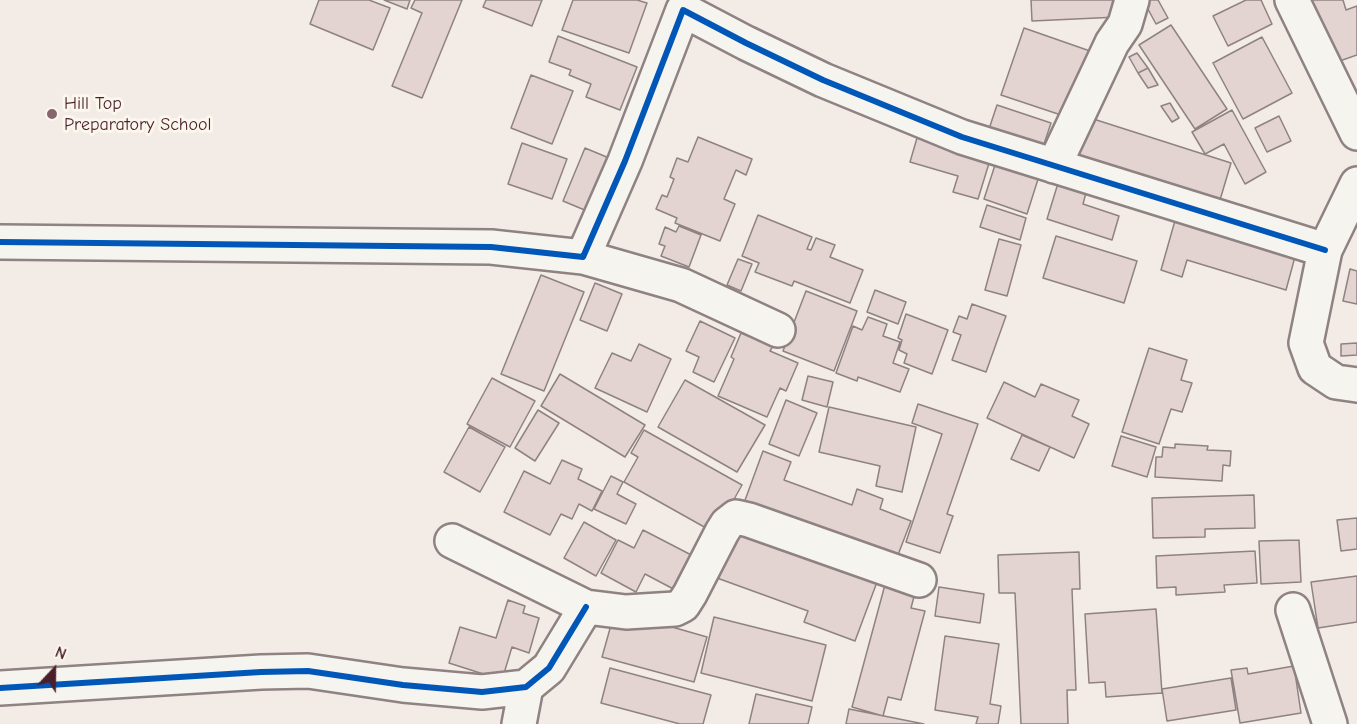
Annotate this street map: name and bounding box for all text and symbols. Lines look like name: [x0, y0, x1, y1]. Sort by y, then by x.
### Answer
place label: Hill Top Preparatory School: [64, 93, 211, 136]
marker: Hill Top Preparatory School: [45, 107, 59, 121]
north arrow: [24, 640, 84, 700]
text: N: [53, 643, 69, 664]

